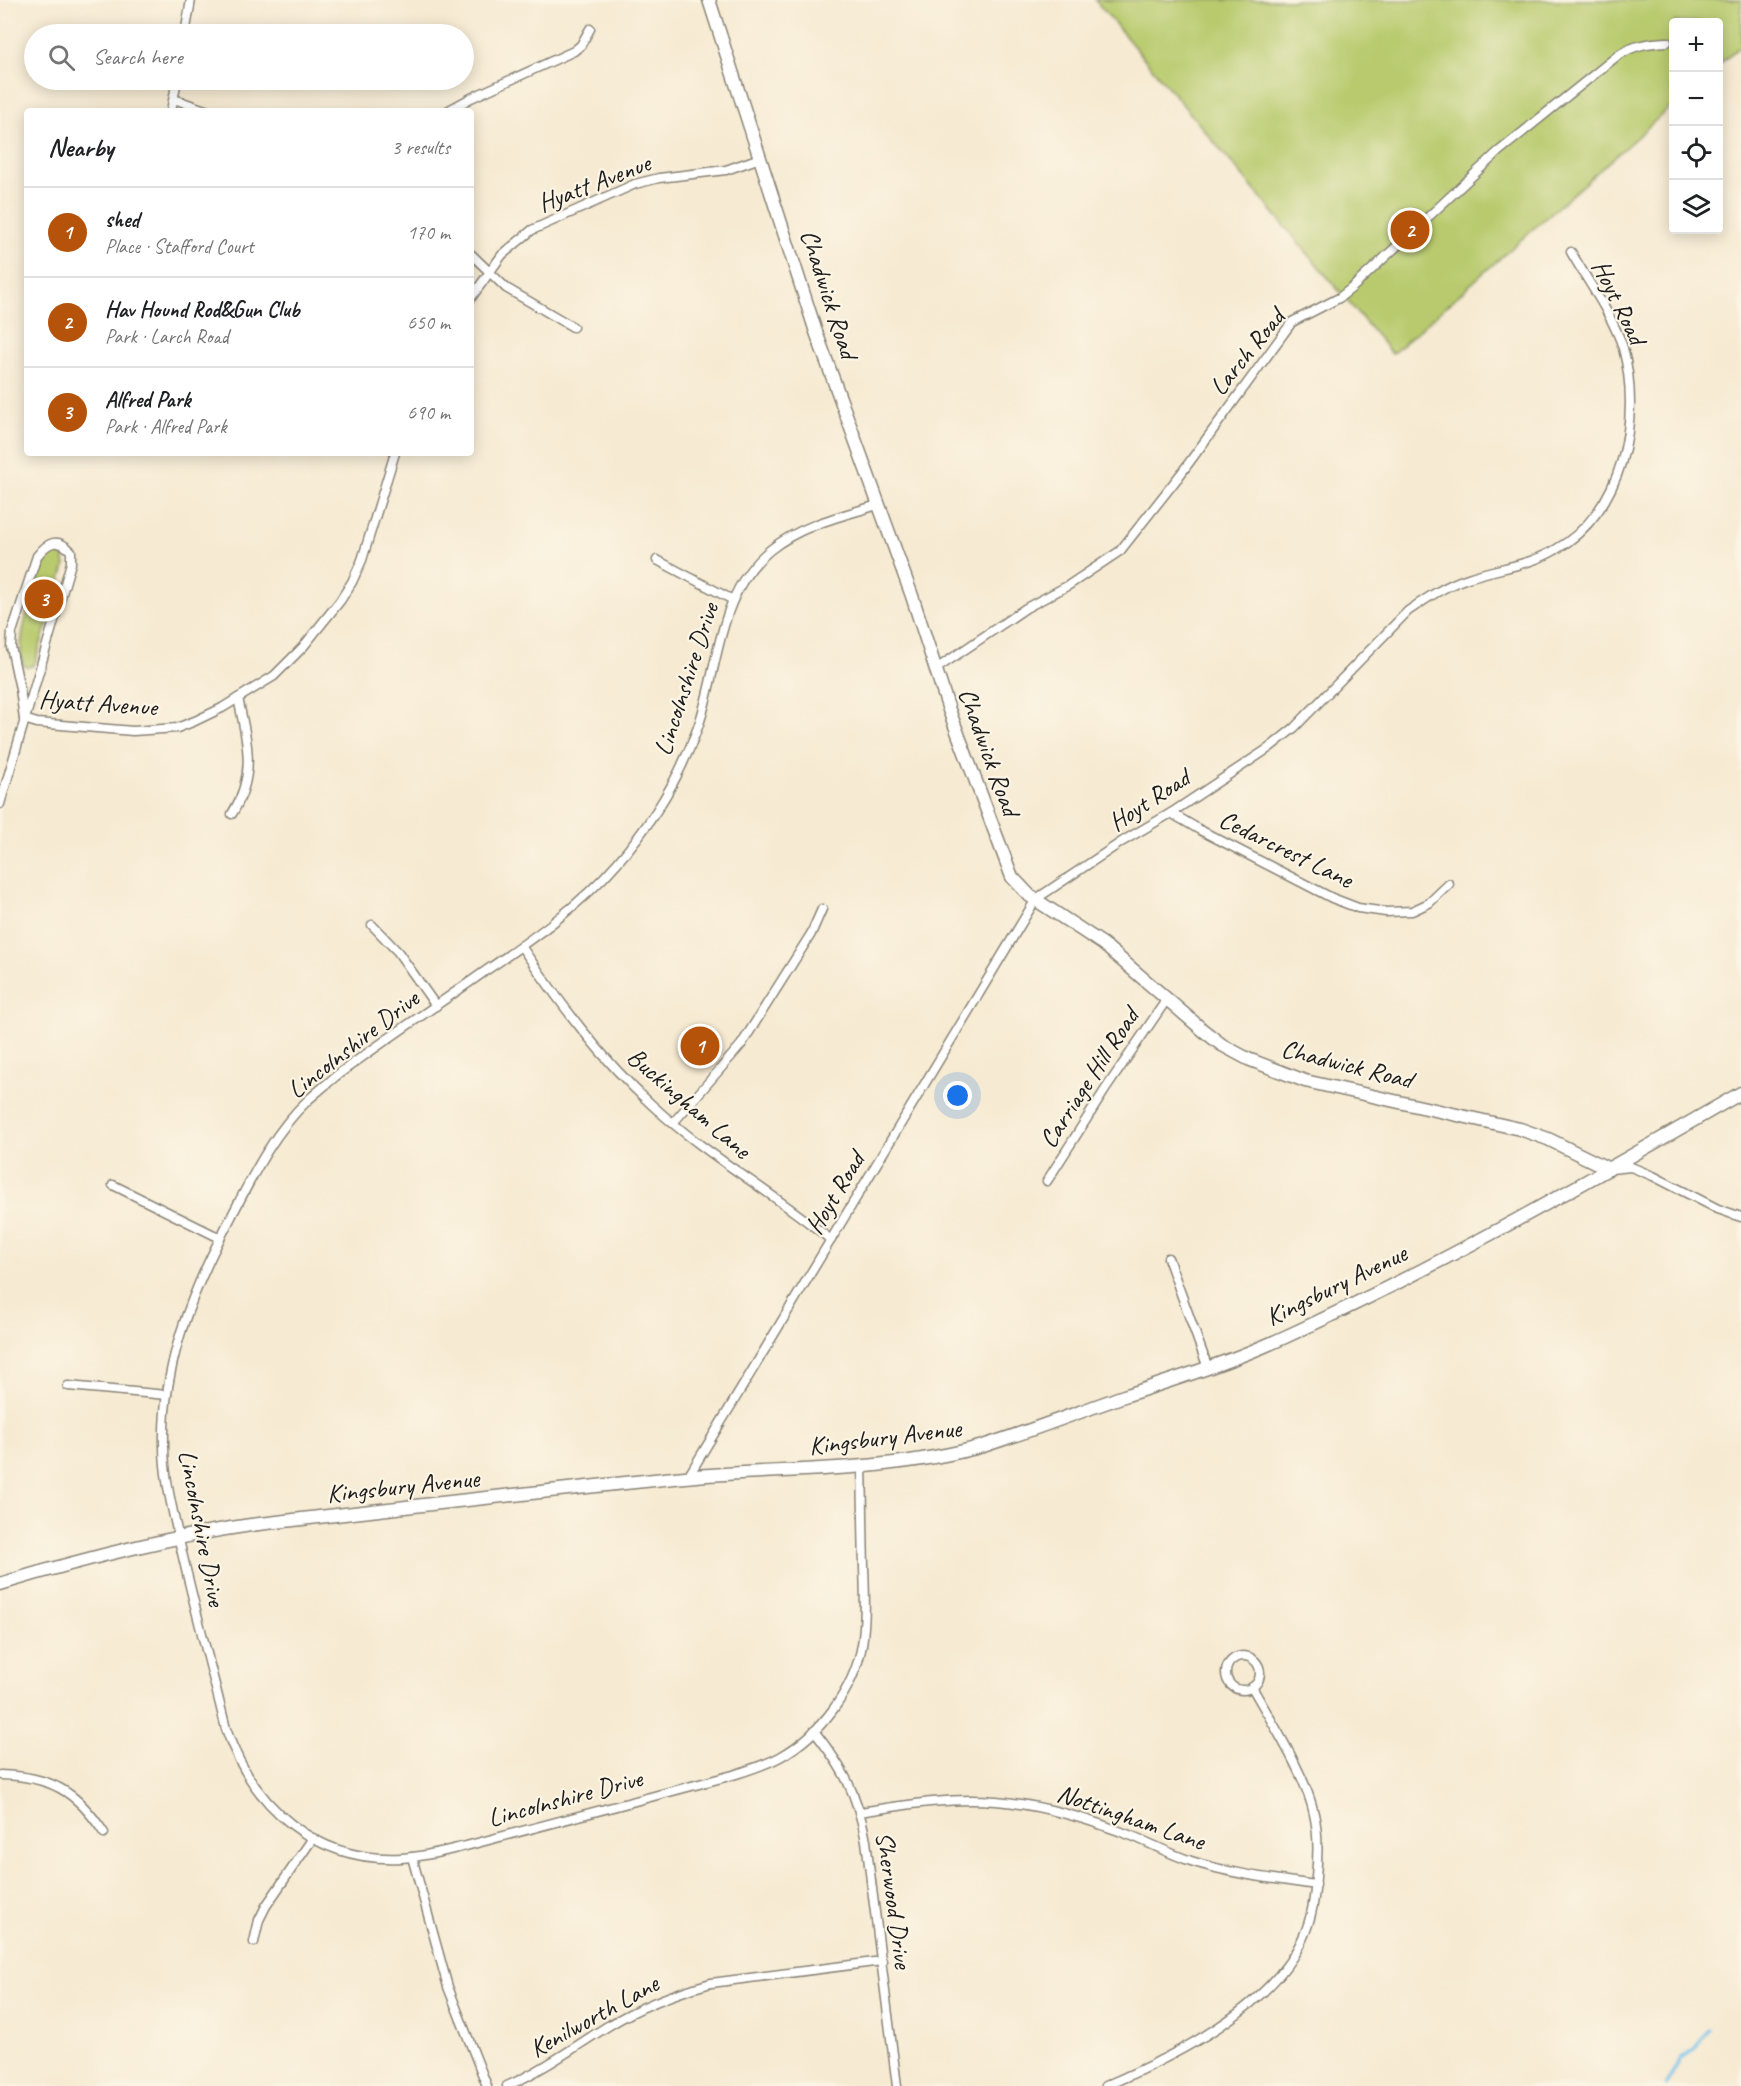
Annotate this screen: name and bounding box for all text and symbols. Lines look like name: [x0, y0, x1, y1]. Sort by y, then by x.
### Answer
map controls: [1669, 18, 1723, 234]
button: +: [1669, 18, 1723, 72]
search box: [24, 24, 474, 90]
icon: search: [45, 41, 78, 74]
text: Search here: [93, 43, 183, 71]
button: −: [1669, 72, 1723, 126]
button: locate: [1669, 126, 1723, 180]
text: Nearby: [48, 131, 113, 164]
text: 3 results: [391, 135, 450, 160]
street label: Hyatt Avenue: [533, 146, 657, 220]
button: layers: [1669, 180, 1723, 234]
text: shed: [105, 206, 139, 234]
pin: 2: [1390, 208, 1430, 252]
text: 1: [63, 220, 72, 245]
text: 170 m: [407, 220, 450, 245]
street label: Chadwick Road: [793, 225, 867, 366]
text: Place · Stafford Court: [105, 234, 254, 259]
street label: Hoyt Road: [1584, 254, 1655, 353]
text: Hav Hound Rod&Gun Club: [105, 296, 300, 324]
street label: Larch Road: [1202, 299, 1294, 402]
text: 2: [63, 310, 72, 335]
text: 650 m: [407, 310, 450, 335]
text: Park · Larch Road: [105, 324, 229, 349]
text: Alfred Park: [105, 386, 191, 414]
text: 3: [63, 400, 72, 425]
text: 690 m: [407, 400, 450, 425]
text: Park · Alfred Park: [105, 414, 227, 439]
pin: 3: [24, 576, 63, 622]
street label: Lincolnshire Drive: [646, 597, 727, 759]
street label: Hyatt Avenue: [38, 682, 161, 724]
street label: Chadwick Road: [951, 684, 1029, 824]
street label: Hoyt Road: [1102, 760, 1199, 838]
street label: Cedarcrest Lane: [1214, 802, 1360, 896]
street label: Lincolnshire Drive: [280, 981, 427, 1106]
street label: Carriage Hill Road: [1032, 999, 1149, 1154]
pin: 1: [680, 1024, 720, 1068]
street label: Chadwick Road: [1278, 1032, 1420, 1097]
street label: Buckingham Lane: [620, 1040, 759, 1167]
your location: [943, 1081, 972, 1110]
street label: Hoyt Road: [798, 1143, 874, 1240]
street label: Kingsbury Avenue: [1260, 1236, 1413, 1333]
street label: Kingsbury Avenue: [807, 1411, 965, 1463]
street label: Lincolnshire Drive: [171, 1447, 234, 1610]
street label: Kingsbury Avenue: [325, 1461, 482, 1510]
street label: Lincolnshire Drive: [484, 1761, 647, 1834]
street label: Nottingham Lane: [1053, 1776, 1210, 1858]
street label: Sherwood Drive: [868, 1830, 920, 1972]
street label: Kenilworth Lane: [524, 1966, 666, 2065]

